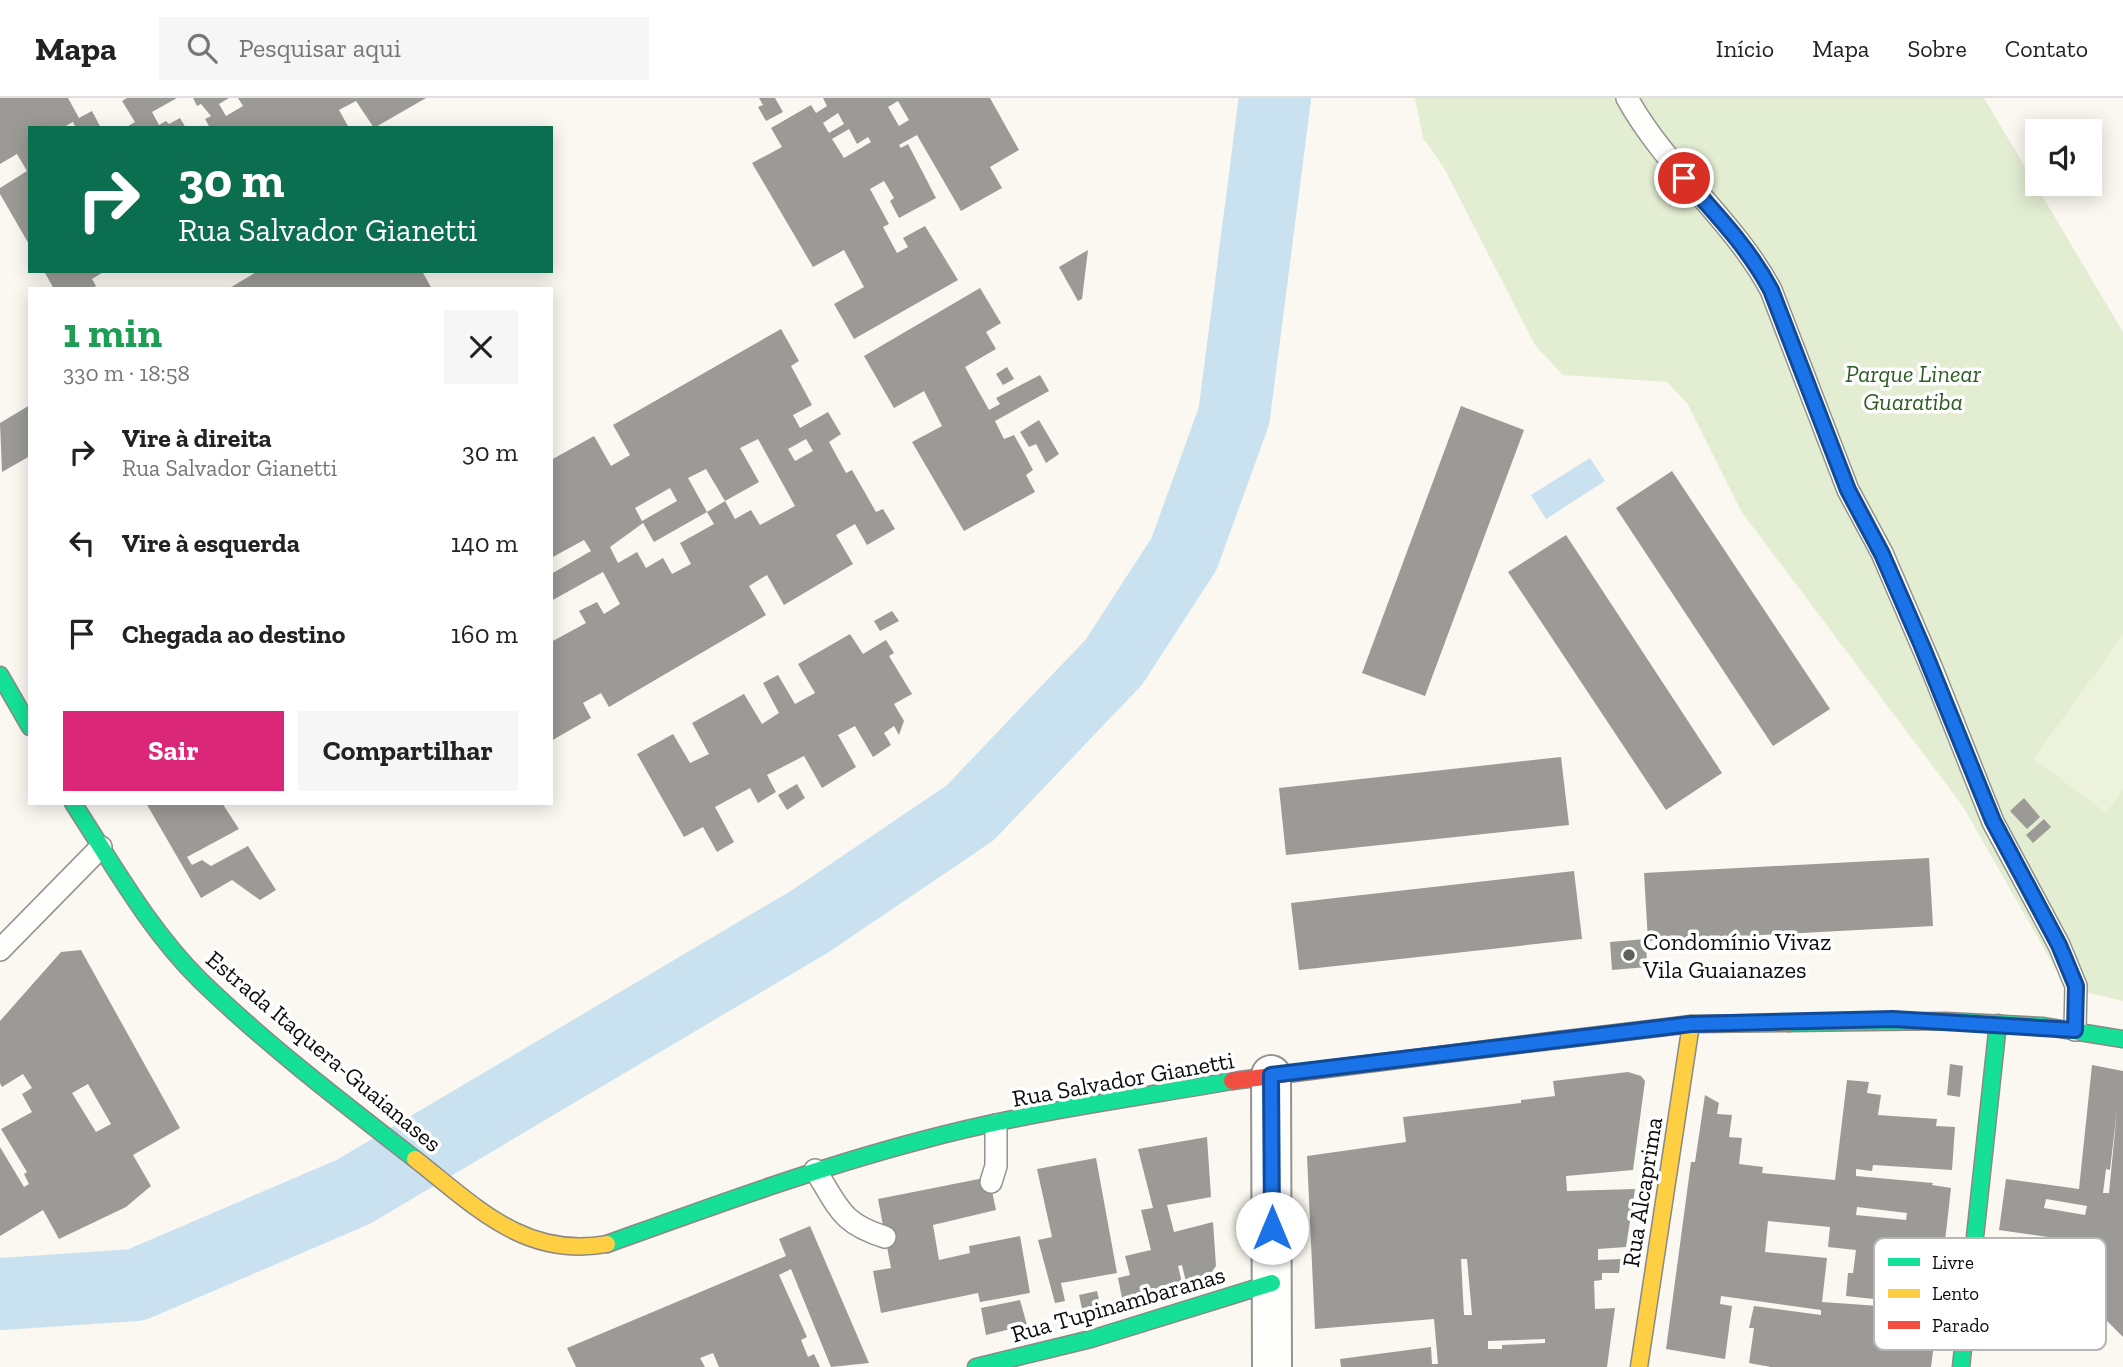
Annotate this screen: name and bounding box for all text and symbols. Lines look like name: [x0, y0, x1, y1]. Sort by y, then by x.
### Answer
search box: [159, 17, 649, 80]
text: Mapa: [35, 29, 117, 68]
icon: search: [183, 29, 221, 67]
text: Pesquisar aqui: [239, 32, 401, 64]
text: Início: [1716, 34, 1774, 63]
text: Mapa: [1812, 34, 1869, 63]
text: Sobre: [1907, 34, 1967, 63]
text: Contato: [2005, 34, 2088, 63]
map controls: [2025, 119, 2102, 196]
button: sound: [2025, 119, 2102, 196]
pin: [1654, 148, 1714, 208]
text: 30 m: [178, 151, 284, 210]
icon: right: [63, 154, 154, 245]
icon: arrive: [1665, 159, 1703, 197]
text: Rua Salvador Gianetti: [178, 211, 478, 249]
text: 1 min: [63, 307, 162, 358]
button: close: [444, 310, 518, 384]
text: 330 m · 18:58: [63, 359, 190, 387]
park label: Parque Linear Guaratiba: [1845, 359, 1982, 416]
text: Vire à direita: [122, 422, 272, 454]
icon: right: [63, 433, 101, 471]
text: 30 m: [462, 436, 518, 468]
text: Rua Salvador Gianetti: [122, 454, 337, 482]
icon: left: [63, 524, 101, 562]
text: Vire à esquerda: [122, 527, 300, 559]
text: 140 m: [451, 527, 518, 559]
icon: arrive: [63, 615, 101, 653]
text: Chegada ao destino: [122, 618, 345, 650]
text: 160 m: [451, 618, 518, 650]
button: Sair: [63, 711, 284, 791]
button: Compartilhar: [298, 711, 518, 791]
place label: Condomínio Vivaz Vila Guaianazes: [1642, 927, 1831, 984]
street label: Estrada Itaquera-Guaianases: [200, 944, 448, 1158]
marker: Condomínio Vivaz Vila Guaianazes: [1621, 947, 1637, 963]
street label: Rua Salvador Gianetti: [1010, 1045, 1236, 1113]
street label: Rua Alcaprima: [1616, 1115, 1668, 1269]
position arrow: [1235, 1191, 1309, 1265]
legend: [1874, 1238, 2106, 1350]
text: Livre: [1932, 1251, 1974, 1274]
street label: Rua Tupinambaranas: [1008, 1260, 1228, 1348]
text: Lento: [1932, 1282, 1979, 1305]
text: Parado: [1932, 1314, 1990, 1337]

